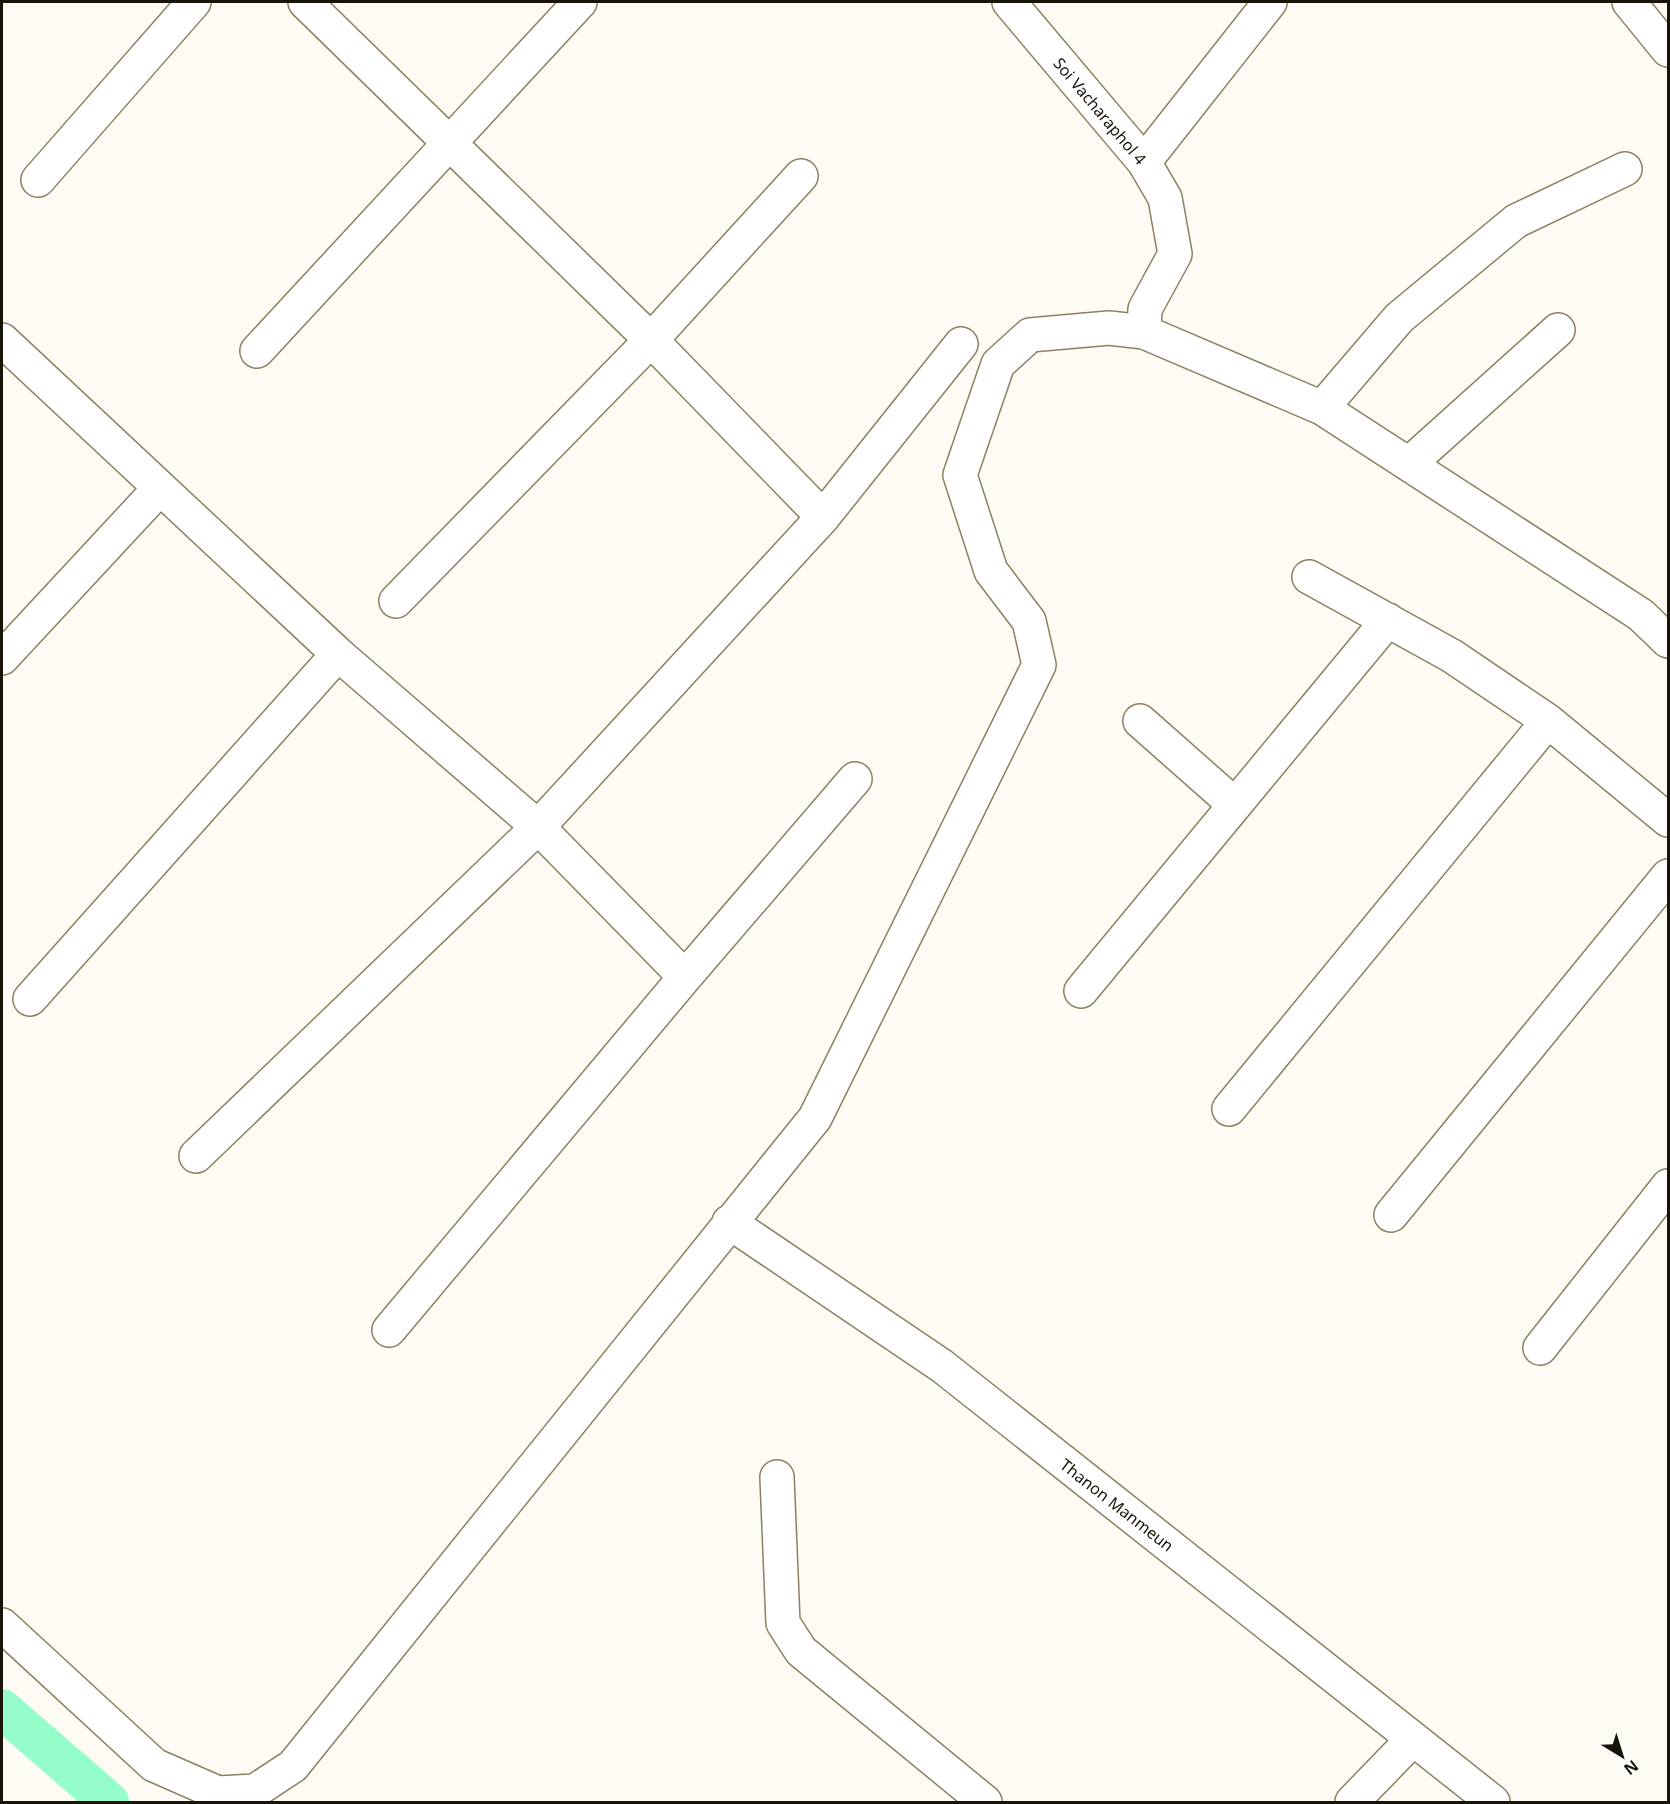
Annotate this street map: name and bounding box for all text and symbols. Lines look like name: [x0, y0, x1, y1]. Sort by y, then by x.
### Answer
street label: Soi Vacharaphol 4: [1049, 53, 1151, 169]
street label: Thanon Manmeun: [1056, 1454, 1178, 1556]
north arrow: [1592, 1726, 1652, 1786]
text: N: [1619, 1755, 1643, 1780]

